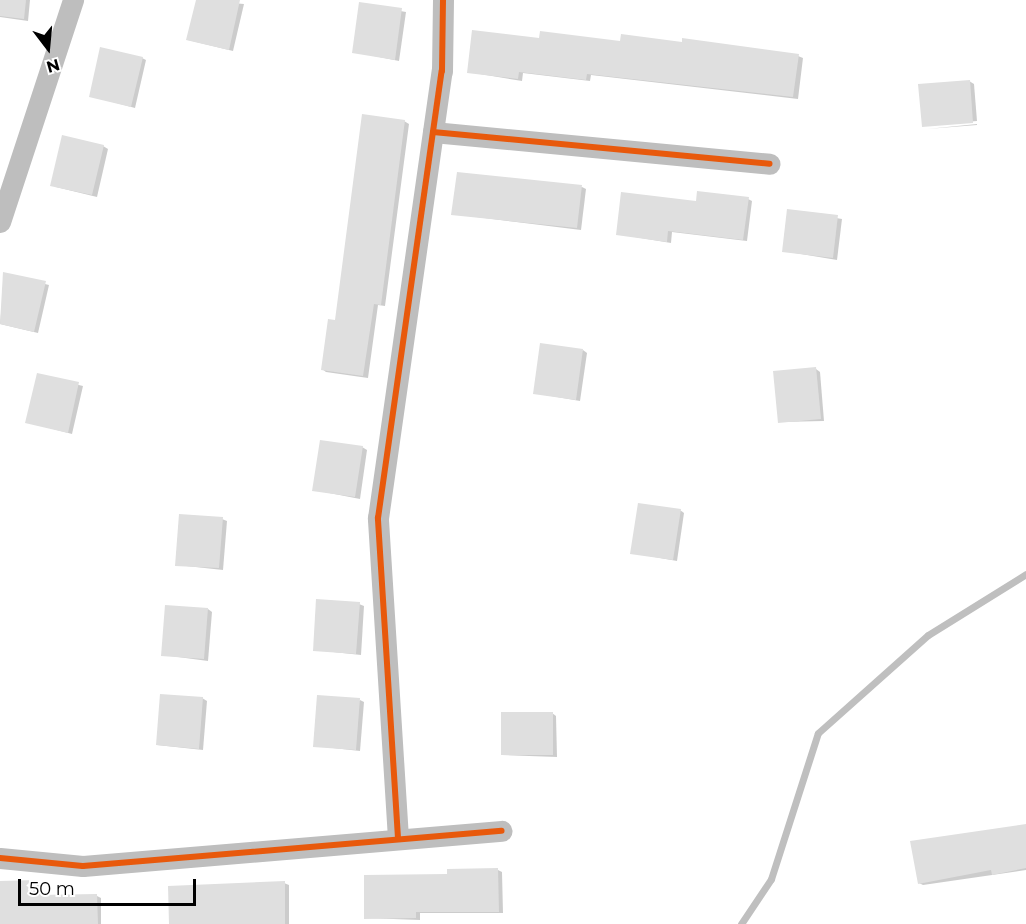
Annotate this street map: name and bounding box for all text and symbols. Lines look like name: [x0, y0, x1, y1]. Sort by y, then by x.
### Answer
north arrow: [18, 18, 78, 78]
text: N: [44, 55, 62, 77]
scale bar: [21, 867, 200, 905]
text: 50 m: [29, 878, 75, 900]

